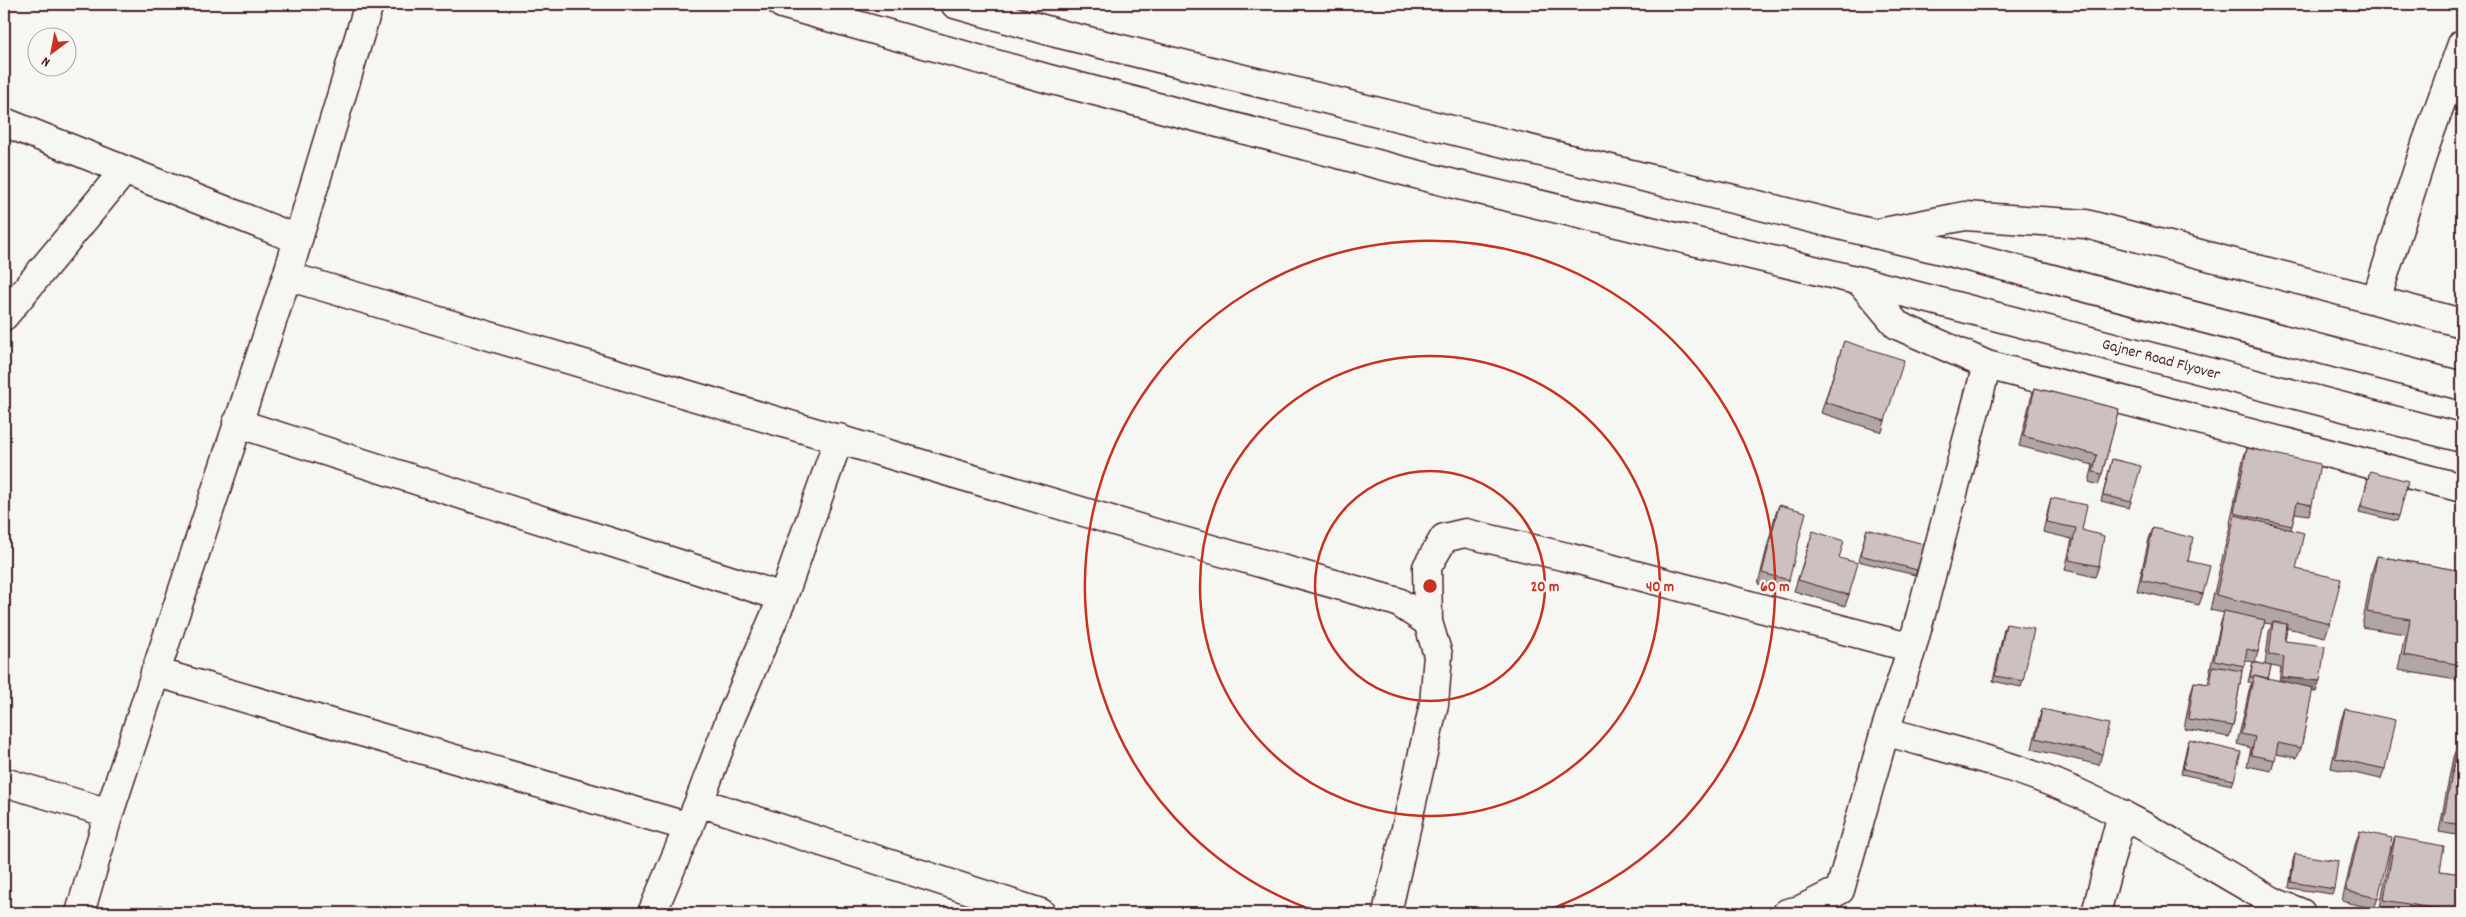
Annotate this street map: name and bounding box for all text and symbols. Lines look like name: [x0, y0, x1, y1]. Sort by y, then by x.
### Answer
north arrow: [28, 28, 78, 78]
text: N: [38, 51, 54, 72]
street label: Gajner Road Flyover: [2099, 333, 2223, 387]
centre of rings: [1421, 577, 1439, 595]
text: 20 m: [1531, 577, 1559, 599]
text: 40 m: [1646, 577, 1674, 599]
text: 60 m: [1760, 577, 1790, 599]

